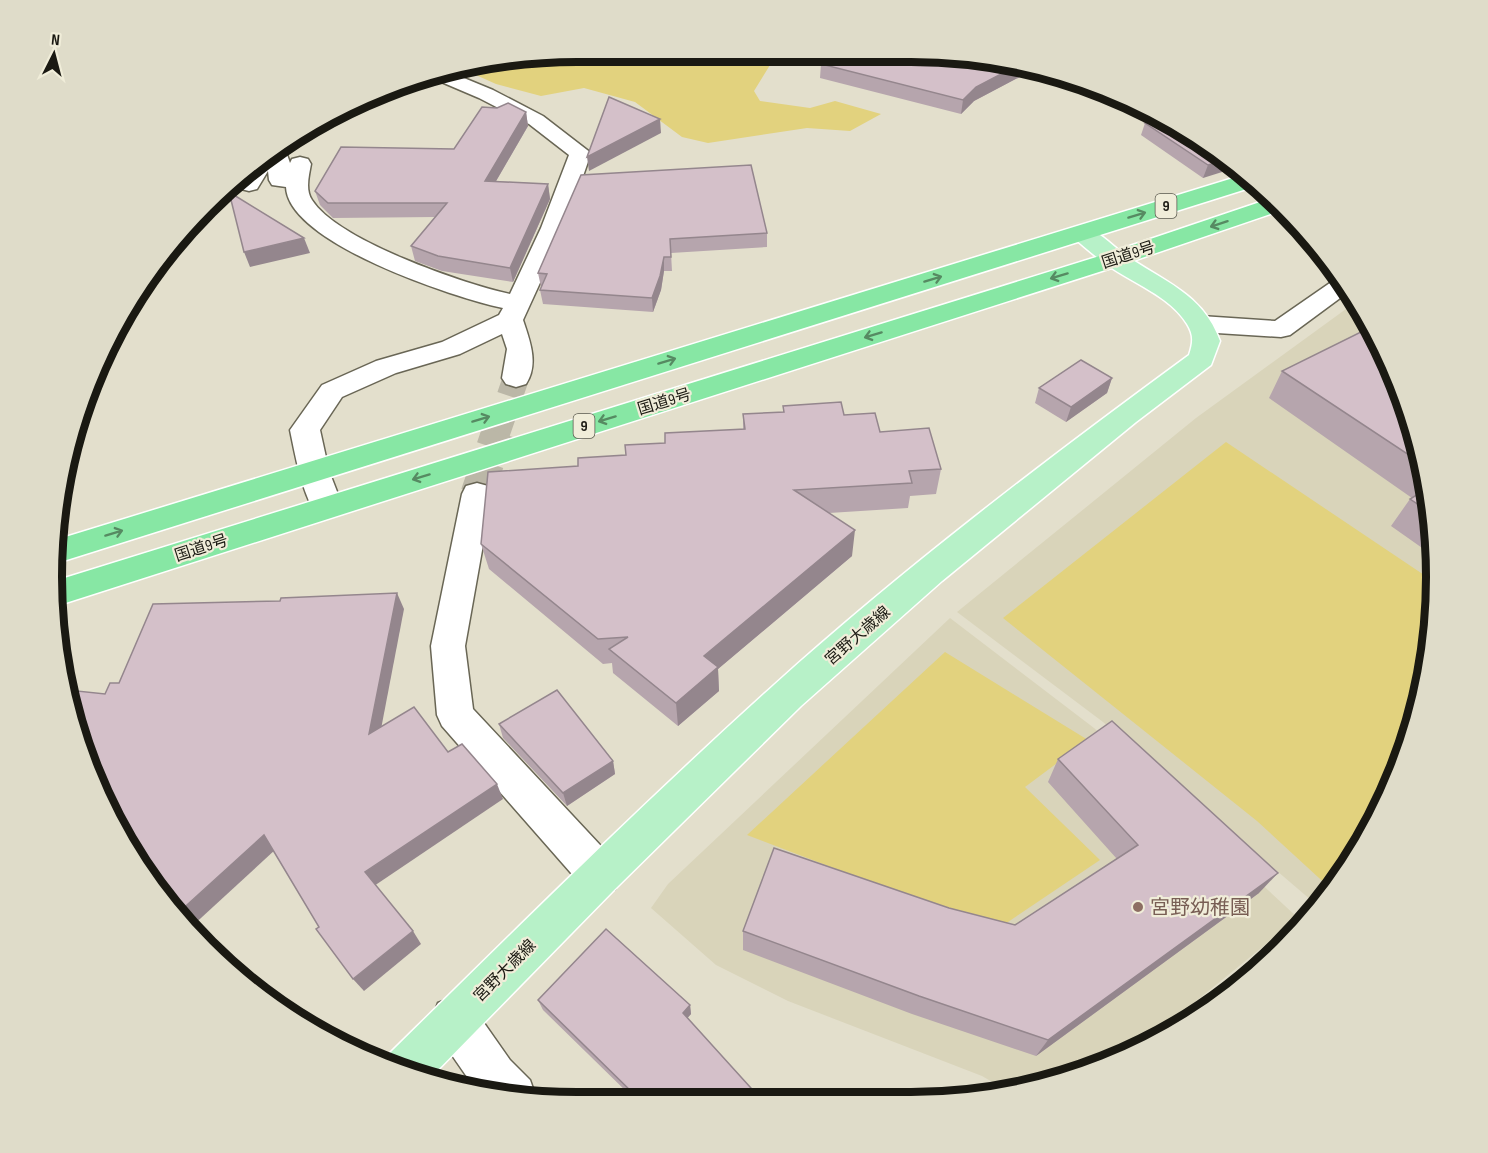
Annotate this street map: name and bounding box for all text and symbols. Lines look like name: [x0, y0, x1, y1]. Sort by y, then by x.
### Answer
north arrow: [24, 24, 84, 84]
text: N: [50, 31, 61, 50]
road number: 9: [1156, 194, 1176, 218]
one-way arrow: [1127, 209, 1146, 220]
one-way arrow: [1210, 219, 1229, 230]
street label: 国道9号: [1099, 238, 1158, 273]
one-way arrow: [1050, 271, 1069, 282]
one-way arrow: [923, 272, 942, 283]
one-way arrow: [864, 330, 883, 341]
one-way arrow: [657, 355, 676, 366]
street label: 国道9号: [635, 385, 694, 420]
one-way arrow: [471, 413, 490, 424]
road number: 9: [574, 414, 594, 438]
one-way arrow: [598, 414, 617, 425]
one-way arrow: [412, 472, 431, 483]
one-way arrow: [104, 527, 123, 538]
street label: 国道9号: [172, 531, 231, 566]
street label: 宮野大歳線: [822, 603, 894, 670]
place label: 宮野幼稚園: [1150, 896, 1250, 920]
marker: 宮野幼稚園: [1131, 900, 1145, 914]
street label: 宮野大歳線: [470, 936, 540, 1006]

